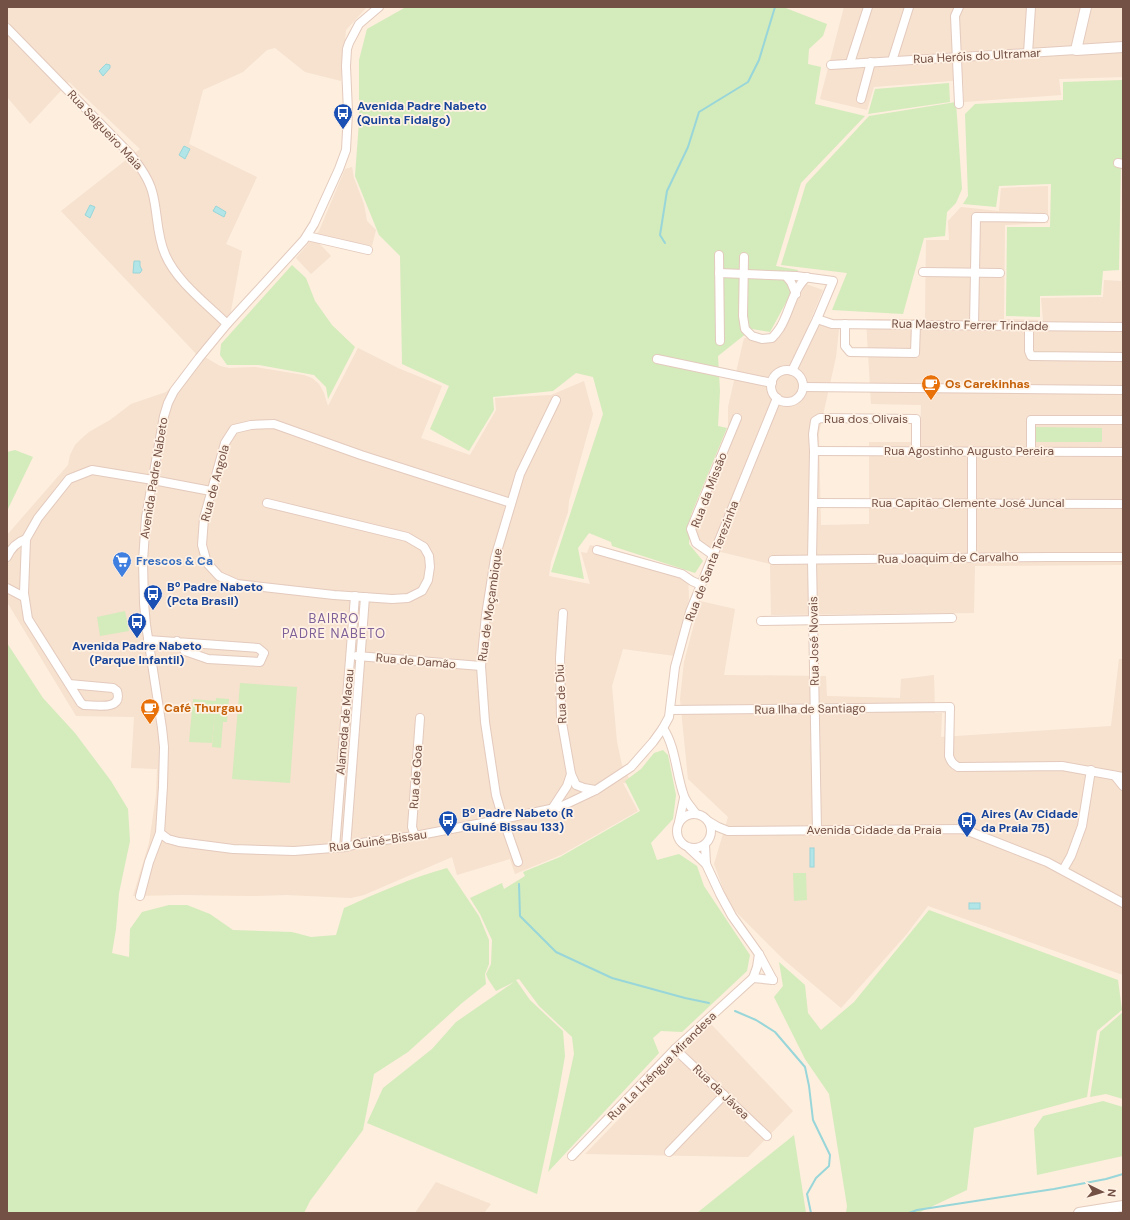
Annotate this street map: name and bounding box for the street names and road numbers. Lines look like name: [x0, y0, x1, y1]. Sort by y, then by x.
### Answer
street label: Rua Heróis do Ultramar: [913, 45, 1042, 67]
street label: Rua Salgueiro Maia: [64, 87, 146, 173]
street label: Rua Maestro Ferrer Trindade: [891, 316, 1049, 334]
street label: Rua dos Olivais: [824, 411, 908, 427]
street label: Avenida Padre Nabeto: [136, 416, 172, 540]
street label: Rua de Angola: [197, 443, 233, 523]
street label: Rua Agostinho Augusto Pereira: [884, 443, 1054, 459]
street label: Rua da Missão: [687, 450, 731, 530]
street label: Rua Capitão Clemente José Juncal: [872, 495, 1064, 511]
street label: Rua de Santa Terezinha: [682, 498, 742, 624]
street label: Rua de Moçambique: [474, 547, 506, 663]
street label: Rua Joaquim de Carvalho: [877, 549, 1019, 567]
street label: Rua José Novais: [805, 596, 823, 686]
street label: Rua de Damão: [375, 650, 457, 672]
street label: Rua de Diu: [551, 664, 571, 724]
street label: Alameda de Macau: [332, 668, 358, 776]
street label: Rua Ilha de Santiago: [754, 700, 866, 718]
street label: Rua de Goa: [406, 745, 426, 809]
street label: Avenida Cidade da Praia: [807, 822, 941, 838]
street label: Rua Guiné-Bissau: [328, 826, 428, 856]
street label: Rua La Lhéngua Mirandesa: [604, 1008, 720, 1124]
street label: Rua da Jávea: [689, 1061, 753, 1123]

